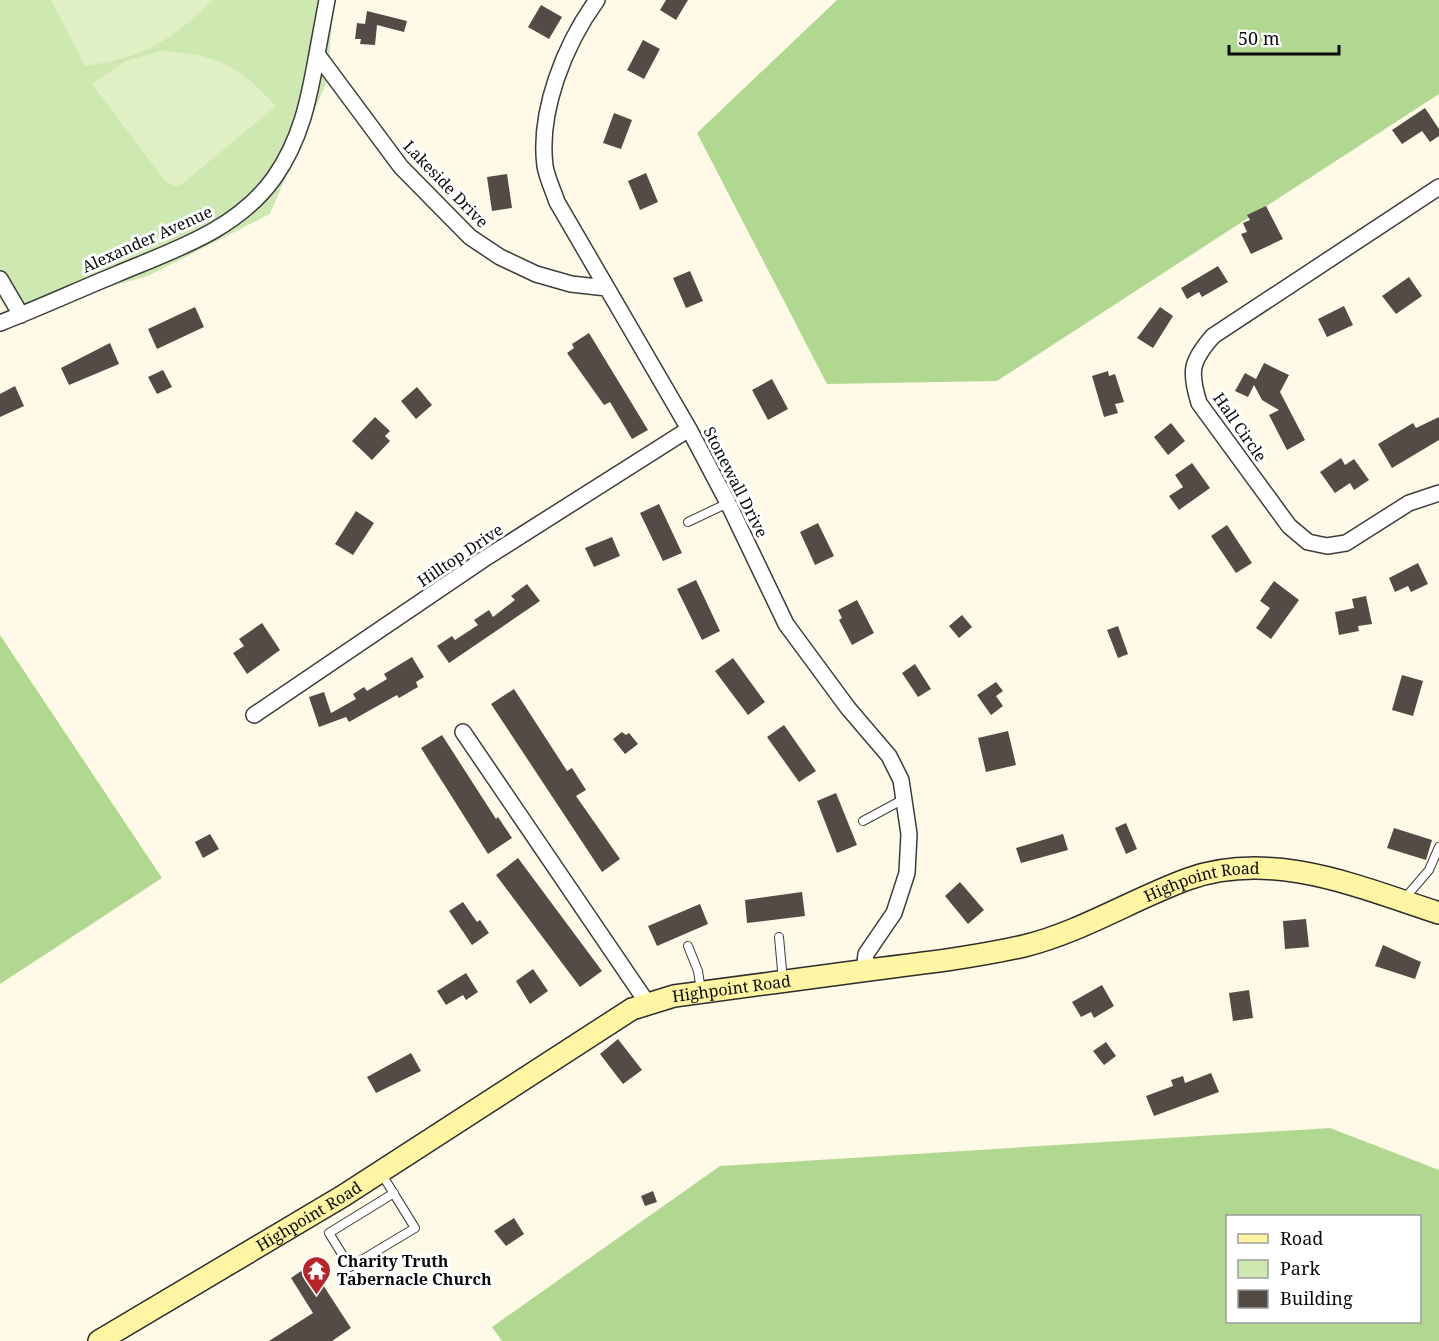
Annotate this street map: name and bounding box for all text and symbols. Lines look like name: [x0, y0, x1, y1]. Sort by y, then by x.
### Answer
scale bar: [1229, 18, 1338, 56]
text: 50 m: [1238, 26, 1280, 50]
street label: Lakeside Drive: [399, 136, 493, 232]
street label: Alexander Avenue: [78, 200, 216, 278]
street label: Hall Circle: [1208, 388, 1272, 466]
street label: Stonewall Drive: [699, 423, 773, 541]
street label: Hilltop Drive: [413, 518, 507, 592]
street label: Highpoint Road: [1140, 857, 1260, 907]
street label: Highpoint Road: [671, 969, 792, 1007]
street label: Highpoint Road: [252, 1176, 366, 1256]
legend: [1226, 1215, 1421, 1323]
text: Road: [1280, 1226, 1323, 1250]
place label: Charity Truth Tabernacle Church: [337, 1250, 492, 1290]
temple icon: Charity Truth Tabernacle Church: [300, 1254, 332, 1296]
text: Park: [1280, 1256, 1320, 1280]
text: Building: [1280, 1286, 1353, 1310]

